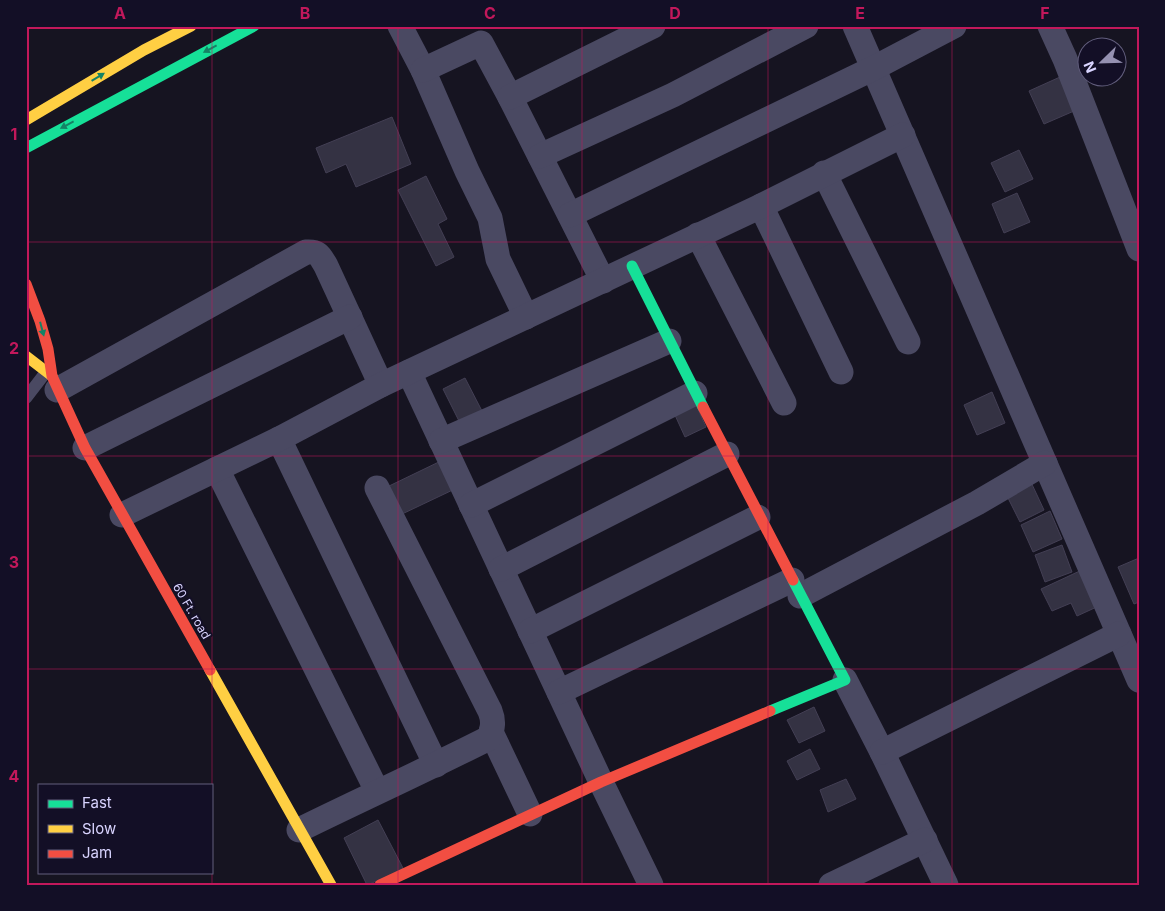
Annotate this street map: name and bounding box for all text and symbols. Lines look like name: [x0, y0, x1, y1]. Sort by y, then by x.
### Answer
text: A: [114, 3, 126, 23]
text: B: [300, 3, 310, 23]
text: C: [484, 3, 496, 23]
text: D: [669, 3, 681, 23]
text: E: [855, 3, 865, 23]
text: F: [1040, 3, 1050, 23]
north arrow: [1078, 38, 1128, 88]
one-way arrow: [203, 45, 218, 53]
text: N: [1080, 59, 1099, 76]
one-way arrow: [92, 73, 105, 82]
one-way arrow: [60, 121, 74, 129]
text: 1: [11, 124, 17, 144]
one-way arrow: [39, 322, 47, 337]
text: 2: [9, 338, 19, 358]
text: 3: [9, 552, 19, 572]
street label: 60 Ft. road: [170, 580, 214, 642]
text: 4: [9, 766, 20, 786]
legend: [38, 784, 212, 874]
text: Fast: [82, 793, 112, 812]
text: Slow: [82, 819, 116, 838]
text: Jam: [82, 843, 112, 862]

